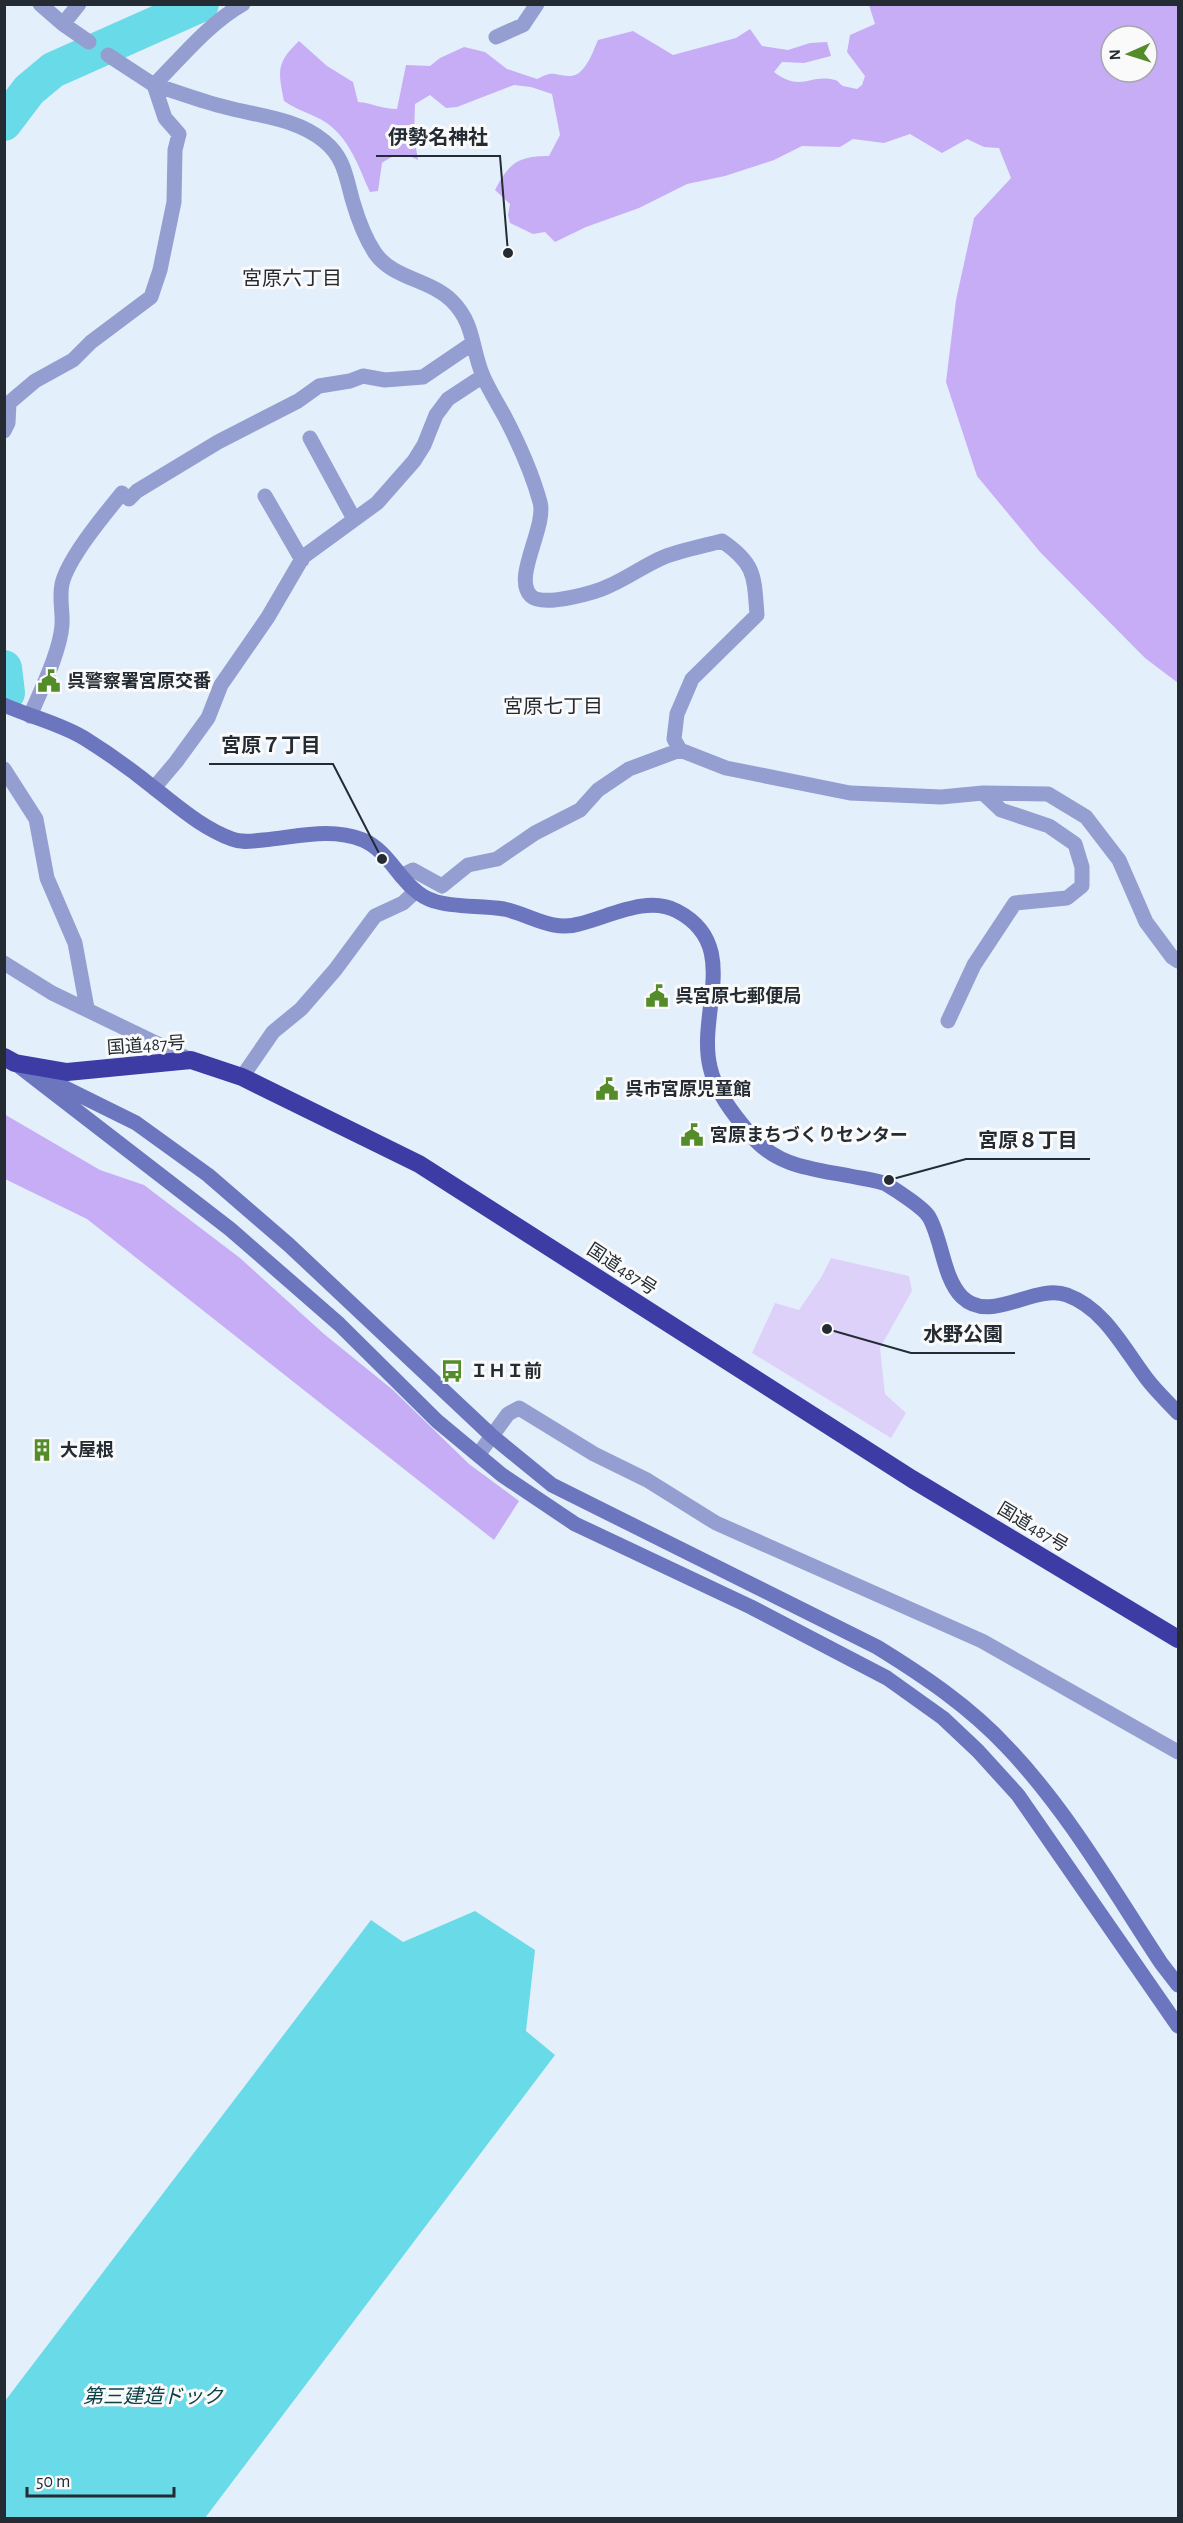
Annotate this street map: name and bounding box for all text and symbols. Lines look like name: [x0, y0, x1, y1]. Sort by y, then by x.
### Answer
north arrow: [1099, 24, 1159, 84]
text: N: [1107, 49, 1123, 61]
callout: 伊勢名神社: [376, 118, 500, 156]
text: 伊勢名神社: [388, 126, 488, 148]
district label: 宮原六丁目: [242, 268, 342, 289]
public building icon: 呉警察署宮原交番: [36, 668, 62, 694]
place label: 呉警察署宮原交番: [67, 671, 211, 691]
district label: 宮原七丁目: [503, 696, 603, 717]
callout: 宮原７丁目: [209, 726, 333, 764]
text: 宮原７丁目: [221, 735, 321, 756]
public building icon: 呉宮原七郵便局: [644, 983, 670, 1009]
place label: 呉宮原七郵便局: [675, 986, 801, 1006]
street label: 国道487号: [106, 1032, 186, 1058]
public building icon: 呉市宮原児童館: [594, 1076, 620, 1102]
place label: 呉市宮原児童館: [625, 1080, 751, 1099]
callout: 宮原８丁目: [966, 1121, 1090, 1159]
public building icon: 宮原まちづくりセンター: [679, 1122, 705, 1148]
place label: 宮原まちづくりセンター: [710, 1125, 908, 1145]
text: 宮原８丁目: [978, 1130, 1078, 1151]
street label: 国道487号: [584, 1239, 660, 1299]
callout: 水野公園: [911, 1315, 1015, 1353]
text: 水野公園: [923, 1324, 1003, 1345]
bus stop icon: ＩＨＩ前: [439, 1358, 465, 1384]
place label: ＩＨＩ前: [470, 1361, 542, 1381]
building icon: 大屋根: [29, 1437, 55, 1463]
place label: 大屋根: [60, 1441, 114, 1460]
street label: 国道487号: [994, 1498, 1072, 1556]
water label: 第三建造ドック: [83, 2386, 224, 2407]
scale bar: [27, 2460, 174, 2498]
text: 50 m: [36, 2473, 70, 2491]

